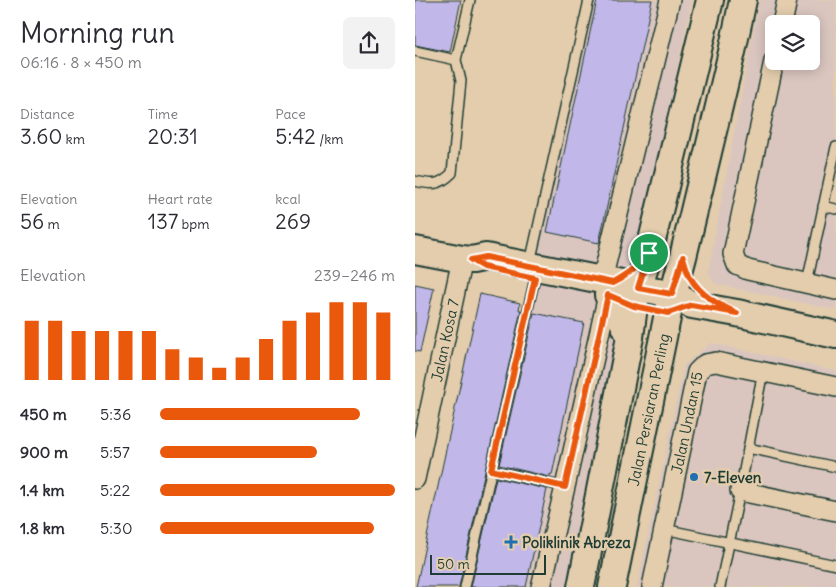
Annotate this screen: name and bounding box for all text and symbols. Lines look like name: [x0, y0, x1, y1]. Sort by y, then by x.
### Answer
text: Morning run: [20, 15, 175, 51]
map controls: [765, 15, 820, 70]
button: layers: [765, 15, 820, 70]
button: share: [343, 17, 395, 69]
text: 06:16 · 8 × 450 m: [20, 52, 142, 72]
text: Distance: [20, 105, 75, 123]
text: Time: [148, 105, 178, 123]
text: Pace: [275, 105, 306, 123]
text: 3.60: [20, 123, 62, 150]
text: 20:31: [148, 123, 198, 150]
text: 5:42: [275, 123, 316, 150]
text: km: [62, 130, 85, 148]
text: /km: [316, 130, 344, 148]
text: Elevation: [20, 190, 77, 208]
text: Heart rate: [148, 190, 213, 208]
text: kcal: [275, 190, 301, 208]
text: 56: [20, 208, 44, 235]
text: 137: [148, 208, 178, 235]
text: 269: [275, 208, 311, 235]
text: m: [44, 215, 60, 233]
text: bpm: [178, 215, 210, 233]
pin: [628, 232, 670, 274]
icon: arrive: [635, 239, 663, 267]
text: Elevation: [20, 265, 86, 285]
text: 239–246 m: [314, 265, 395, 285]
street label: Jalan Kosa 7: [427, 297, 463, 383]
street label: Jalan Persiaran Perling: [623, 332, 673, 488]
street label: Jalan Undan 15: [667, 370, 706, 475]
text: 450 m: [20, 404, 67, 424]
text: 5:36: [100, 404, 131, 424]
text: 900 m: [20, 442, 68, 462]
text: 5:57: [100, 442, 130, 462]
place label: 7-Eleven: [704, 468, 762, 487]
marker: 7-Eleven: [688, 471, 700, 483]
text: 1.4 km: [20, 480, 65, 500]
text: 5:22: [100, 480, 130, 500]
text: 1.8 km: [20, 518, 65, 538]
text: 5:30: [100, 518, 132, 538]
place label: Poliklinik Abreza: [522, 533, 631, 552]
marker: Poliklinik Abreza: [504, 535, 518, 549]
scale bar: [430, 552, 546, 575]
text: 50 m: [437, 555, 470, 573]

